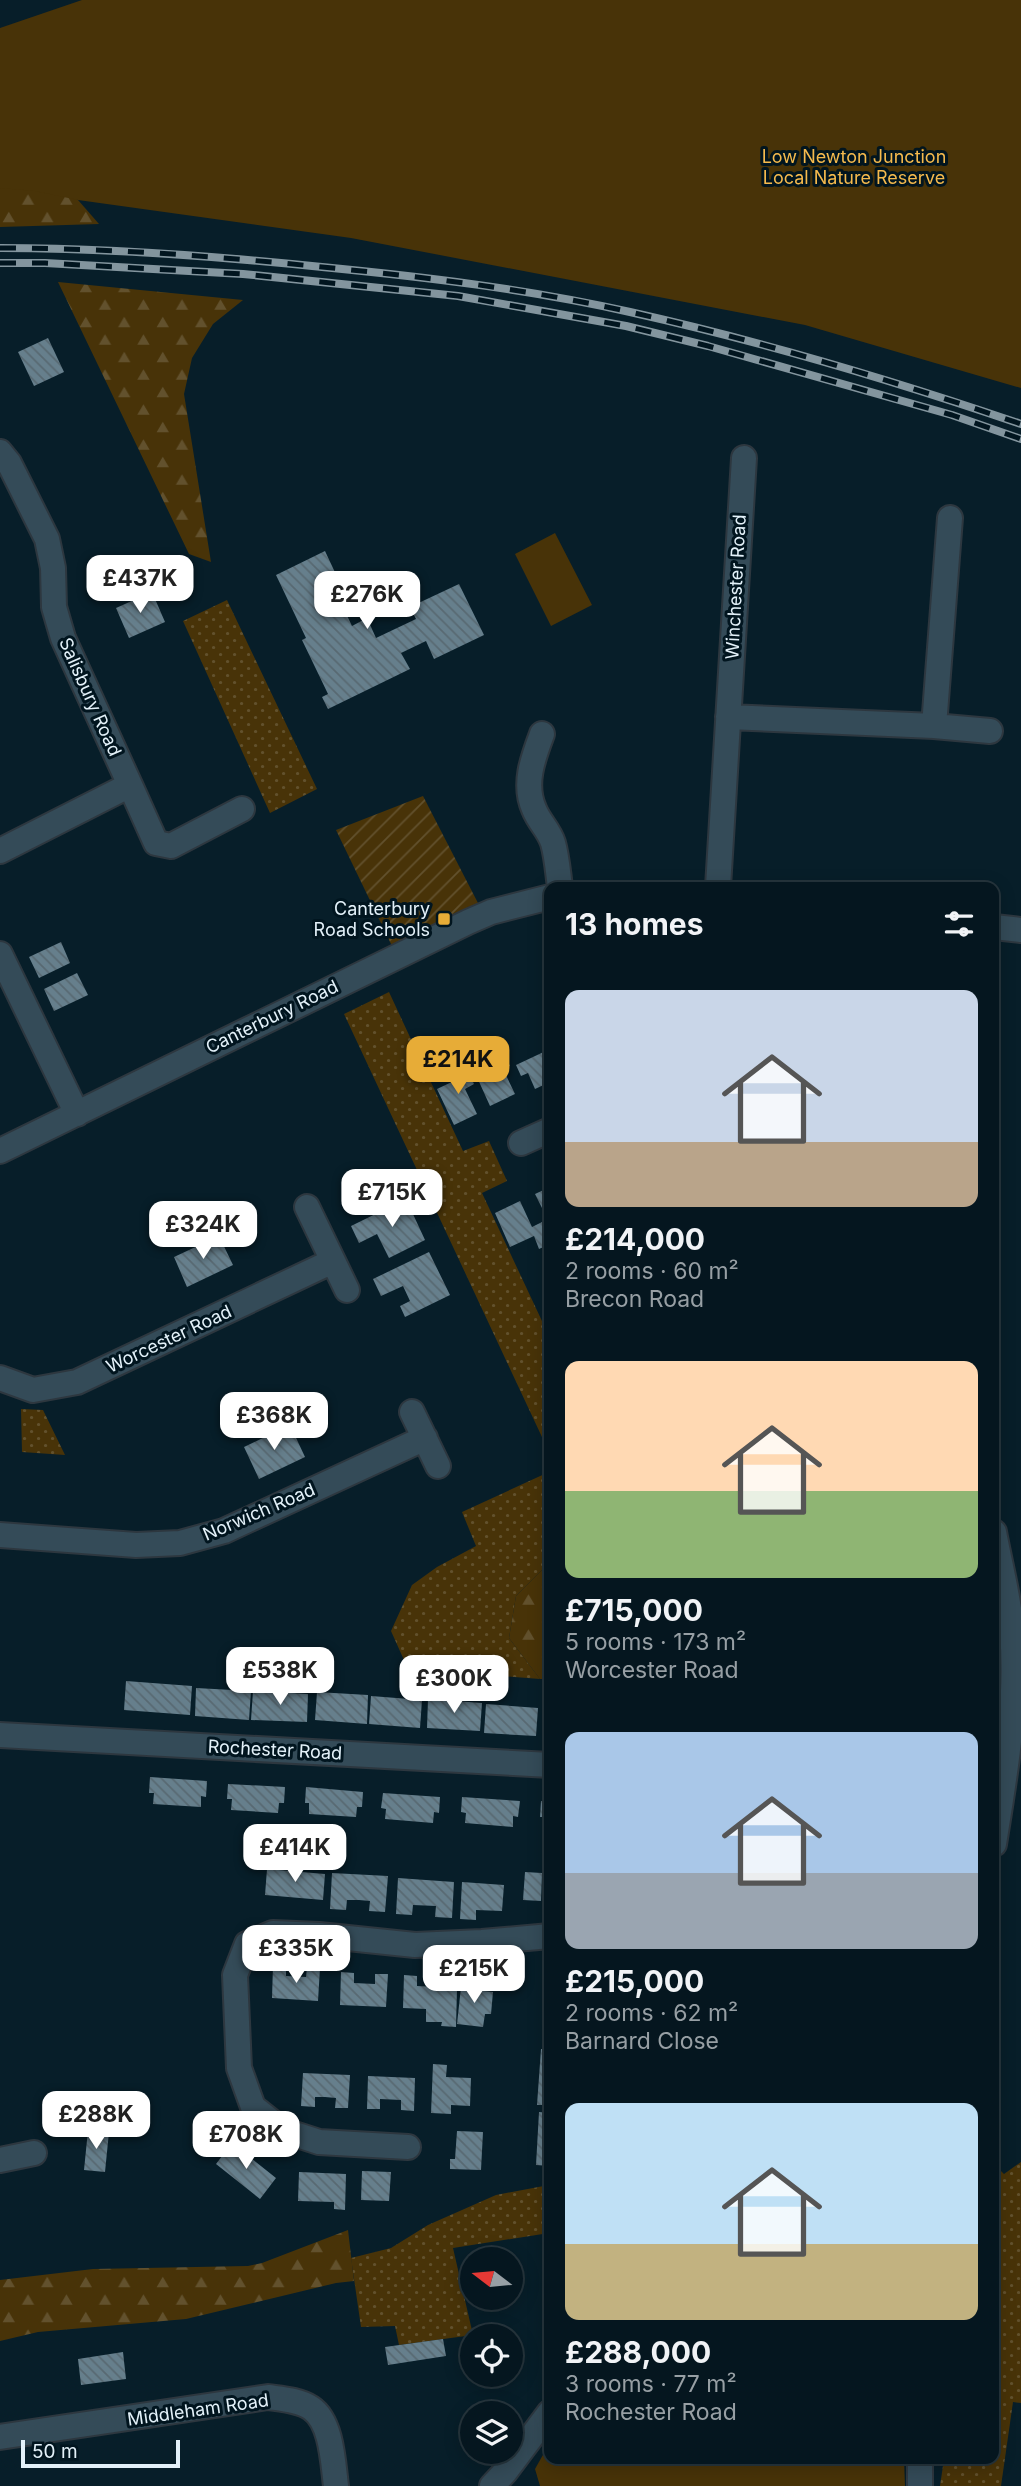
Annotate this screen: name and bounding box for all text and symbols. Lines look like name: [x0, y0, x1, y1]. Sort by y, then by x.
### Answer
park label: Low Newton Junction Local Nature Reserve: [762, 146, 946, 188]
street label: Winchester Road: [721, 514, 750, 660]
pin: £437K: [91, 556, 189, 615]
text: £437K: [102, 564, 178, 592]
pin: £276K: [318, 572, 416, 631]
text: £276K: [330, 580, 404, 608]
street label: Salisbury Road: [55, 634, 126, 759]
place label: Canterbury Road Schools: [314, 898, 430, 940]
icon: filters: [940, 905, 978, 943]
text: 13 homes: [565, 906, 704, 942]
marker: Canterbury Road Schools: [436, 911, 452, 927]
street label: Canterbury Road: [202, 975, 341, 1058]
pin: £214K: [409, 1036, 507, 1096]
icon: home: [709, 1036, 835, 1162]
text: £214K: [422, 1045, 494, 1073]
pin: £715K: [343, 1170, 441, 1229]
text: £715K: [357, 1178, 427, 1206]
pin: £324K: [154, 1202, 252, 1261]
text: £324K: [165, 1210, 241, 1238]
text: £214,000: [565, 1221, 705, 1257]
text: 2 rooms · 60 m²: [565, 1257, 739, 1285]
text: Brecon Road: [565, 1285, 704, 1313]
street label: Worcester Road: [103, 1300, 235, 1377]
pin: £368K: [225, 1392, 323, 1452]
text: £368K: [236, 1401, 312, 1429]
icon: home: [709, 1407, 835, 1533]
street label: Norwich Road: [200, 1478, 318, 1545]
text: £715,000: [565, 1592, 703, 1628]
text: 5 rooms · 173 m²: [565, 1628, 746, 1656]
pin: £538K: [231, 1648, 329, 1707]
text: £538K: [242, 1656, 318, 1684]
pin: £300K: [405, 1656, 503, 1715]
text: Worcester Road: [565, 1656, 739, 1684]
text: £300K: [415, 1664, 493, 1692]
street label: Rochester Road: [207, 1735, 343, 1764]
icon: home: [709, 1778, 835, 1904]
pin: £414K: [246, 1825, 344, 1884]
text: £414K: [259, 1833, 331, 1861]
pin: £335K: [247, 1926, 345, 1985]
text: £335K: [258, 1934, 334, 1962]
pin: £215K: [425, 1946, 523, 2005]
text: £215K: [439, 1954, 509, 1982]
text: £215,000: [565, 1963, 704, 1999]
text: 2 rooms · 62 m²: [565, 1999, 738, 2027]
text: Barnard Close: [565, 2027, 719, 2055]
pin: £288K: [47, 2092, 145, 2151]
text: £288K: [58, 2100, 134, 2128]
pin: £708K: [197, 2112, 295, 2171]
text: £708K: [209, 2120, 283, 2148]
icon: home: [709, 2149, 835, 2275]
north arrow: [460, 2247, 523, 2310]
map controls: [460, 2247, 523, 2464]
button: locate: [460, 2324, 523, 2387]
text: £288,000: [565, 2334, 711, 2370]
text: 3 rooms · 77 m²: [565, 2370, 737, 2398]
street label: Middleham Road: [126, 2389, 270, 2430]
text: Rochester Road: [565, 2398, 737, 2426]
button: layers: [460, 2401, 523, 2464]
scale bar: [21, 2437, 180, 2469]
text: 50 m: [32, 2440, 78, 2463]

